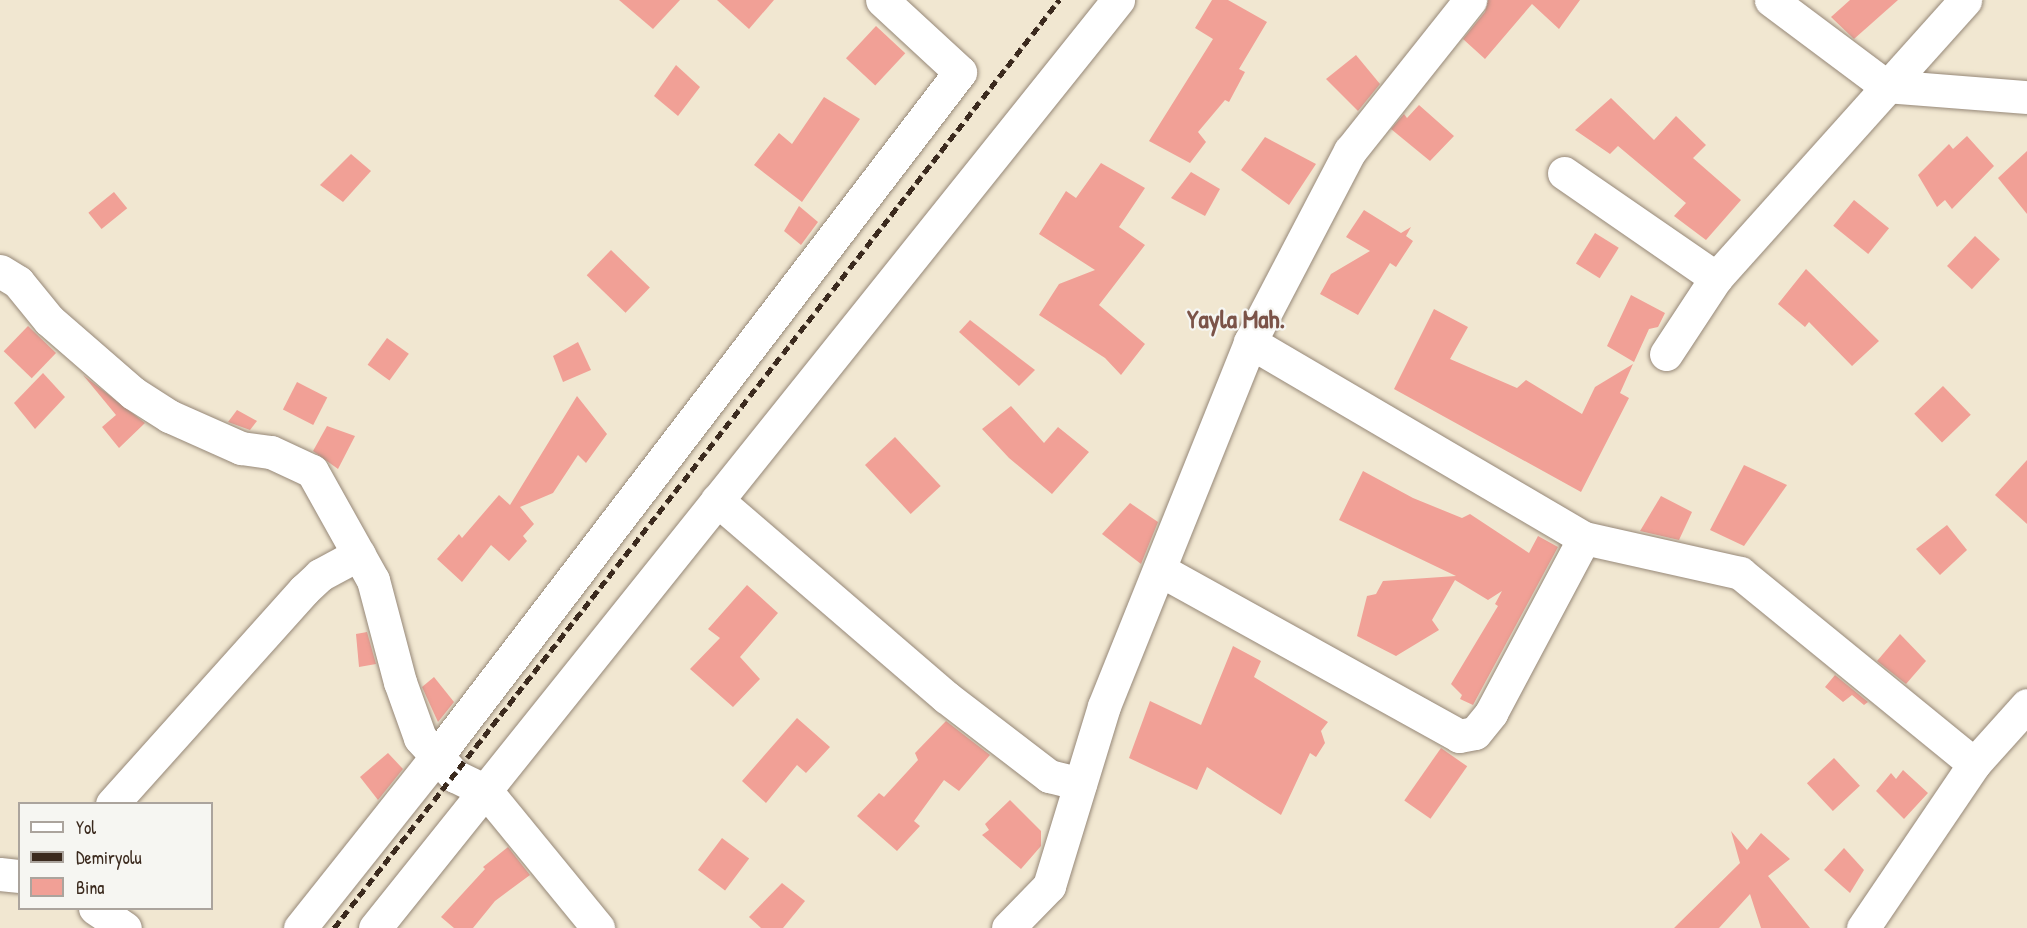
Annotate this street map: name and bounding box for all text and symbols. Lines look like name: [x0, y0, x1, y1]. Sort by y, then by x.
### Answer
district label: Yayla Mah.: [1187, 303, 1285, 335]
legend: [18, 802, 213, 910]
text: Yol: [76, 815, 96, 840]
text: Demiryolu: [76, 845, 142, 870]
text: Bina: [76, 875, 104, 900]

